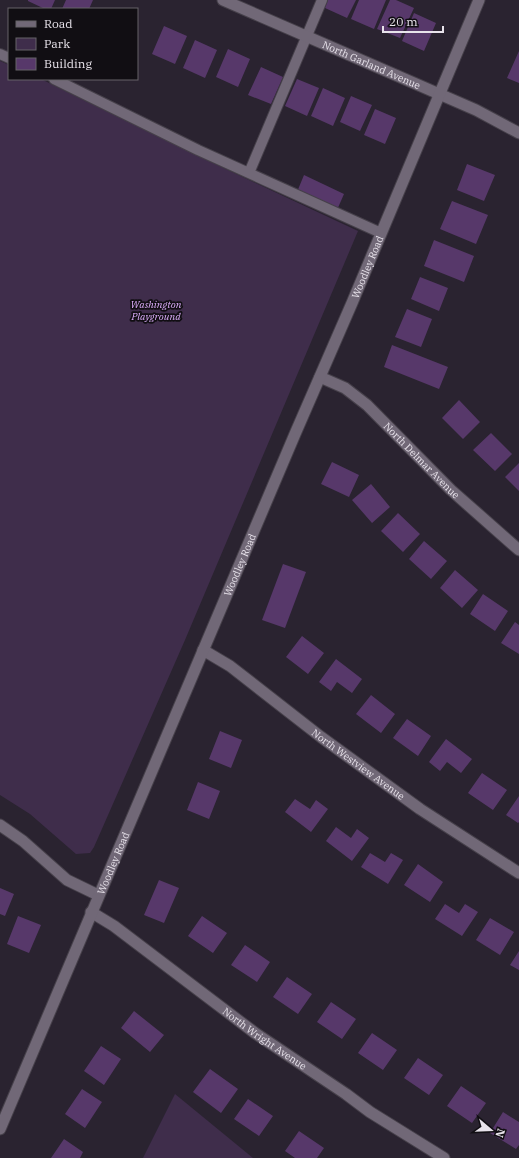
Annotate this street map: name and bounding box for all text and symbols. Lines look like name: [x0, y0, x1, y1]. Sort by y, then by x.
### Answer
legend: [8, 8, 138, 80]
scale bar: [383, 8, 443, 34]
text: 20 m: [389, 14, 418, 29]
text: Road: [44, 16, 73, 31]
text: Park: [44, 36, 70, 51]
street label: North Garland Avenue: [320, 38, 423, 92]
text: Building: [44, 56, 92, 71]
street label: Woodley Road: [348, 234, 386, 300]
park label: Washington Playground: [130, 298, 182, 323]
street label: North Delmar Avenue: [381, 419, 462, 501]
street label: Woodley Road: [220, 531, 259, 598]
street label: North Westview Avenue: [309, 726, 408, 802]
street label: Woodley Road: [94, 830, 132, 896]
street label: North Wright Avenue: [220, 1004, 309, 1072]
north arrow: [471, 1110, 511, 1150]
text: N: [492, 1127, 508, 1140]

